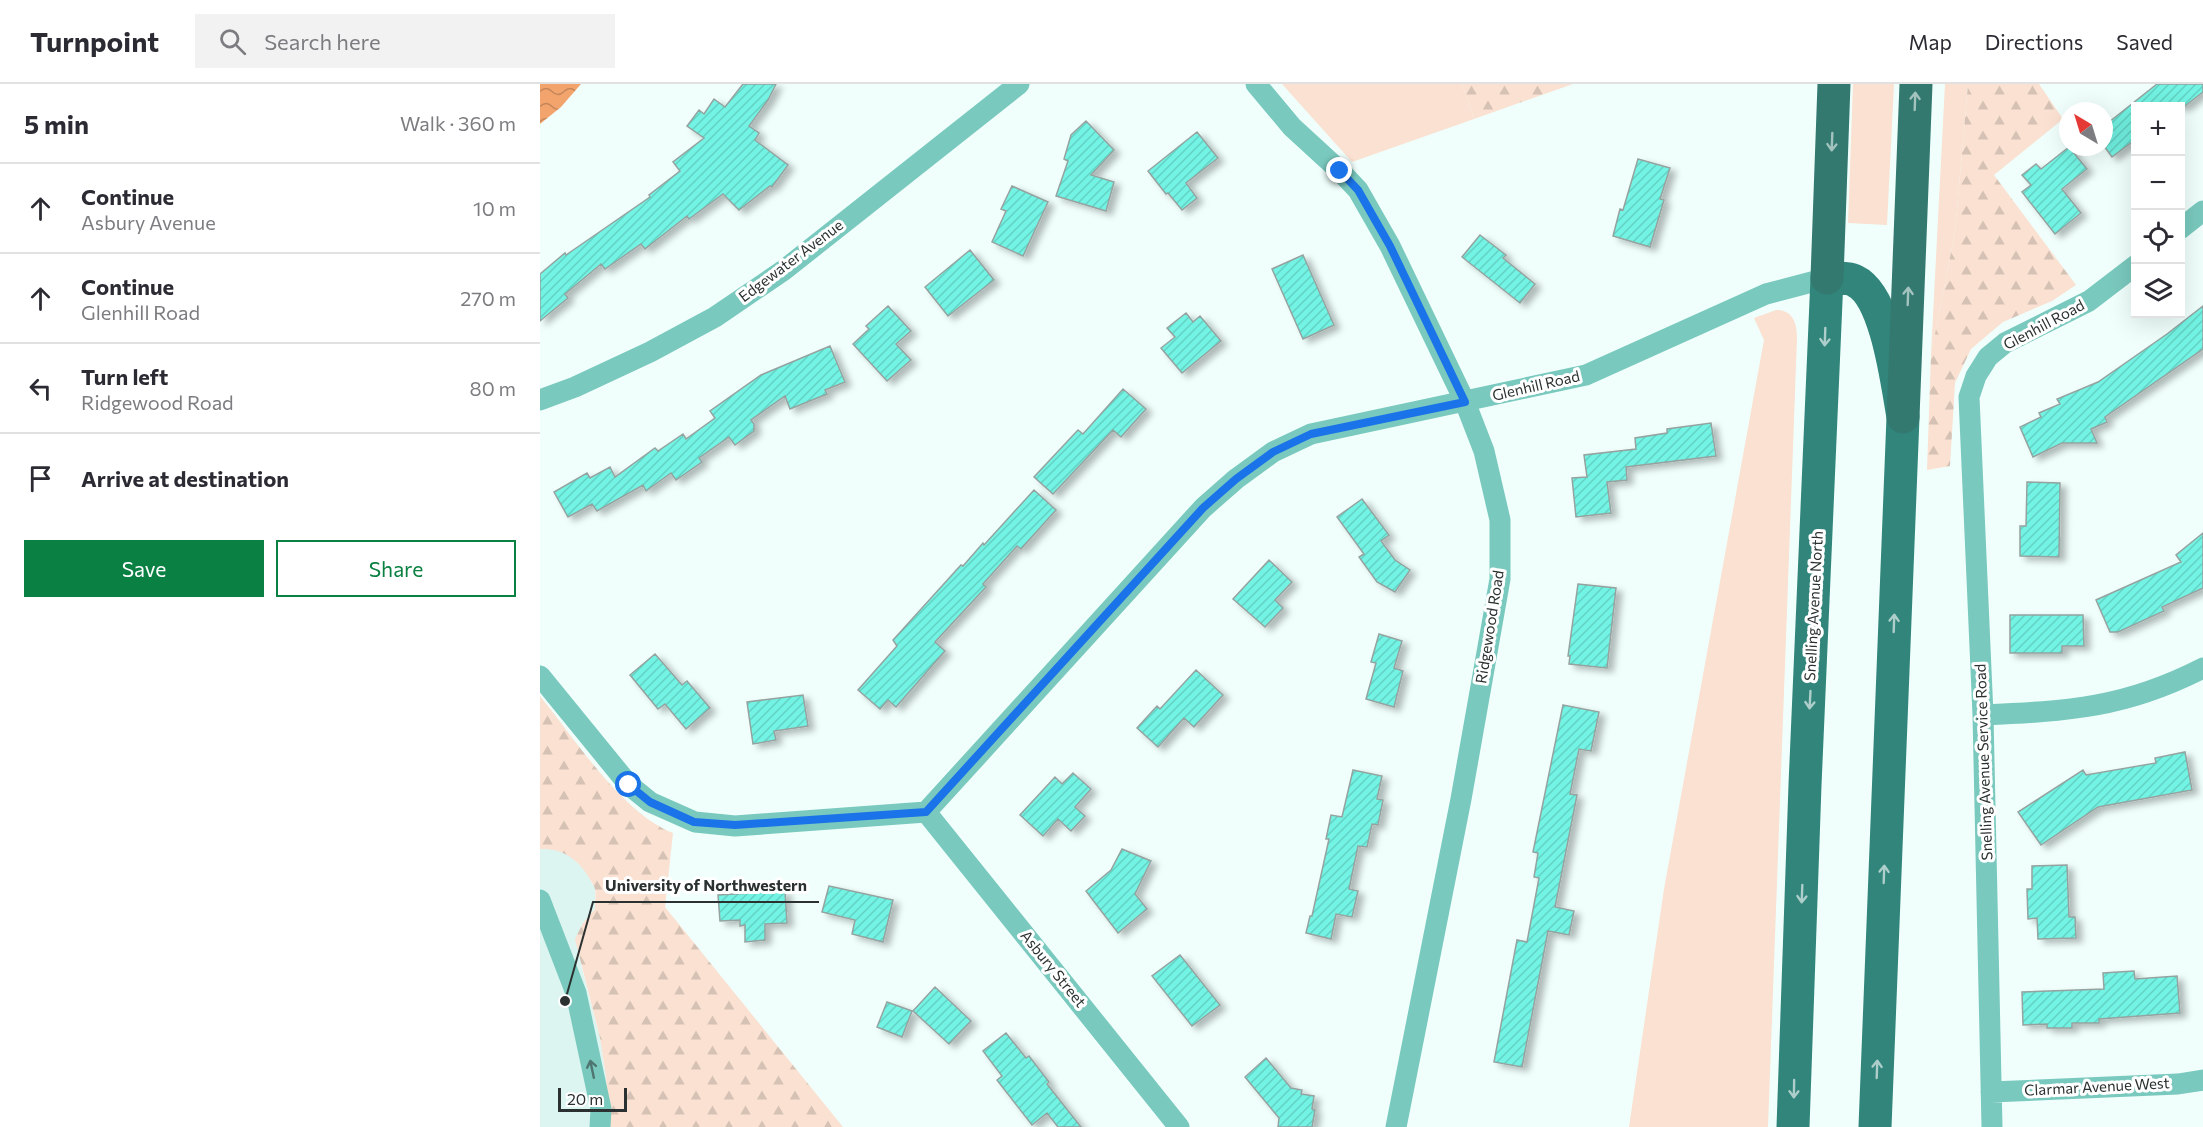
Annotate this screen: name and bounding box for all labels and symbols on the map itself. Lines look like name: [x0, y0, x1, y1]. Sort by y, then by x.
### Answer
one-way arrow: [1909, 91, 1921, 111]
north arrow: [2059, 102, 2113, 156]
one-way arrow: [1827, 132, 1838, 152]
route end: [1326, 157, 1352, 183]
street label: Edgewater Avenue: [735, 215, 846, 305]
one-way arrow: [1902, 286, 1913, 306]
street label: Glenhill Road: [2000, 295, 2087, 353]
one-way arrow: [1819, 326, 1831, 346]
street label: Glenhill Road: [1490, 366, 1581, 404]
street label: Snelling Avenue North: [1800, 530, 1826, 681]
street label: Ridgewood Road: [1471, 569, 1507, 685]
one-way arrow: [1888, 613, 1900, 633]
street label: Snelling Avenue Service Road: [1971, 663, 1995, 861]
one-way arrow: [1804, 689, 1815, 709]
route start: [615, 771, 641, 797]
one-way arrow: [1879, 864, 1890, 884]
callout: University of Northwestern: [593, 868, 819, 902]
text: University of Northwestern: [605, 875, 807, 894]
one-way arrow: [1796, 884, 1807, 904]
street label: Asbury Street: [1017, 926, 1090, 1010]
one-way arrow: [1871, 1059, 1883, 1079]
one-way arrow: [586, 1060, 598, 1079]
street label: Clarmar Avenue West: [2024, 1073, 2170, 1099]
one-way arrow: [1788, 1079, 1800, 1099]
scale bar: [558, 1085, 627, 1112]

